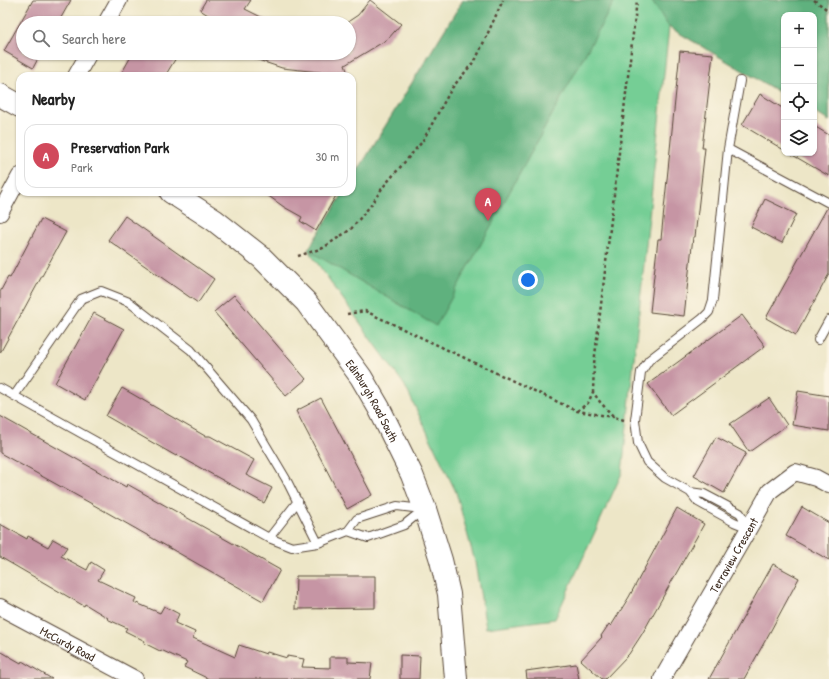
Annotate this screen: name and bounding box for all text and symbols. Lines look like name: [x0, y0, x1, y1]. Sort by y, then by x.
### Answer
map controls: [781, 12, 817, 156]
button: +: [781, 12, 817, 48]
search box: [16, 16, 356, 60]
icon: search: [30, 27, 52, 49]
text: Search here: [62, 28, 126, 49]
button: −: [781, 48, 817, 84]
button: locate: [781, 84, 817, 120]
text: Nearby: [32, 87, 75, 110]
button: layers: [781, 120, 817, 156]
text: Preservation Park: [71, 137, 169, 158]
text: A: [43, 147, 49, 165]
text: 30 m: [316, 147, 339, 165]
text: Park: [71, 158, 93, 176]
pin: A: [475, 188, 501, 221]
your location: [518, 270, 538, 290]
street label: Edinburgh Road South: [342, 356, 403, 445]
street label: Terraview Crescent: [705, 513, 762, 596]
street label: McCurdy Road: [37, 622, 99, 665]

